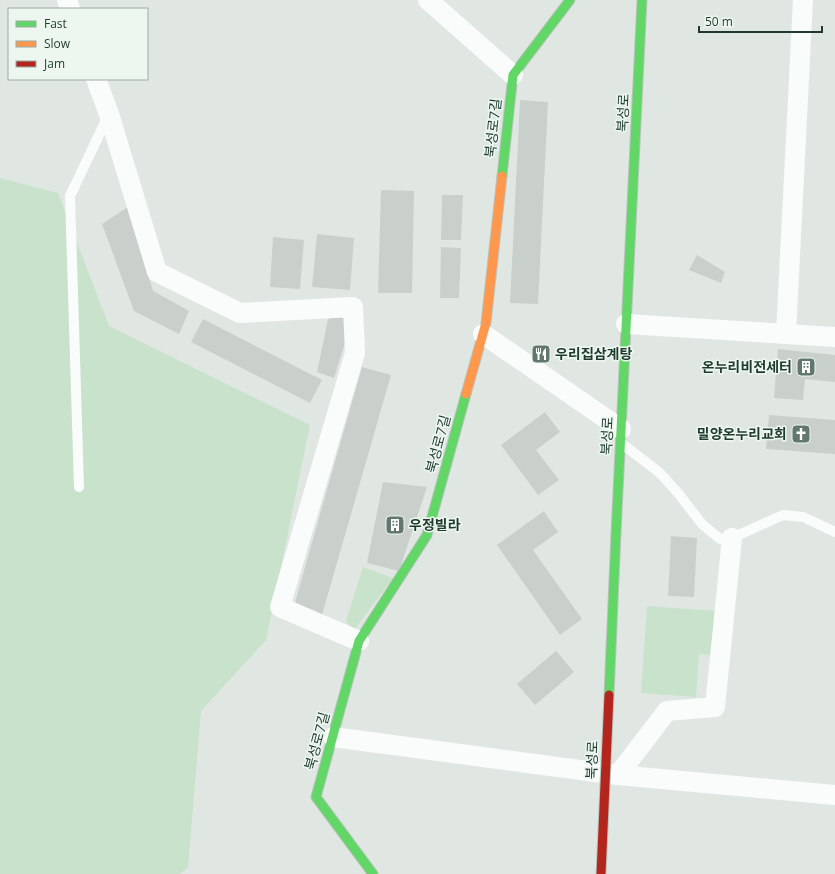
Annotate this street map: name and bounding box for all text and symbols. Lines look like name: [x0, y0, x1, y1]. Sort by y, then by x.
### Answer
legend: [8, 8, 148, 80]
scale bar: [699, 8, 822, 34]
text: 50 m: [705, 13, 733, 30]
text: Fast: [44, 15, 67, 32]
text: Slow: [44, 35, 71, 52]
text: Jam: [43, 55, 65, 72]
street label: 북성로: [612, 93, 633, 133]
street label: 북성로7길: [480, 97, 505, 159]
restaurant icon: 우리집삼계탕: [530, 343, 552, 365]
place label: 우리집삼계탕: [555, 344, 632, 363]
building icon: 온누리비전세터: [795, 356, 817, 378]
place label: 온누리비전세터: [702, 357, 792, 376]
street label: 북성로7길: [421, 413, 454, 475]
street label: 북성로: [596, 416, 617, 456]
church icon: 밀양온누리교회: [790, 423, 812, 445]
place label: 밀양온누리교회: [697, 424, 787, 443]
building icon: 우정빌라: [384, 514, 406, 536]
place label: 우정빌라: [409, 515, 461, 534]
street label: 북성로7길: [300, 710, 333, 772]
street label: 북성로: [581, 740, 602, 780]

